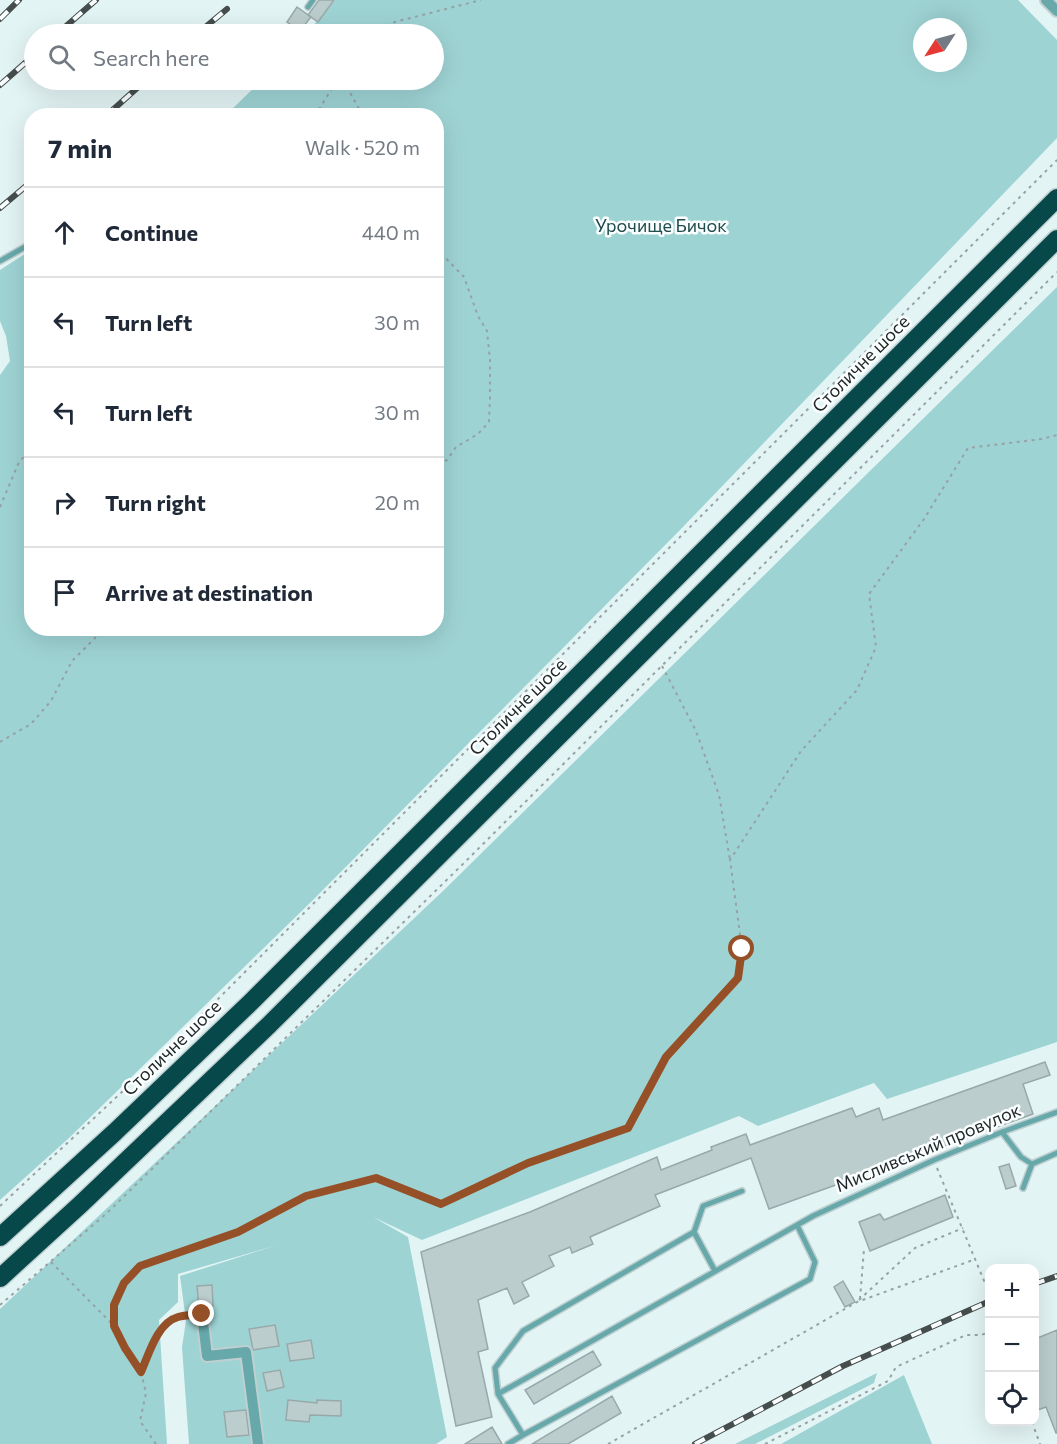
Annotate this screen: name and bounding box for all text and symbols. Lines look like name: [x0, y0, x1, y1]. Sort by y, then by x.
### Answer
north arrow: [913, 18, 967, 72]
search box: [24, 24, 444, 90]
icon: search: [45, 41, 78, 74]
text: Search here: [93, 44, 209, 71]
text: 7 min: [48, 132, 112, 163]
text: Walk · 520 m: [305, 135, 420, 159]
park label: Урочище Бичок: [595, 214, 727, 236]
icon: ahead: [48, 216, 81, 249]
text: Continue: [105, 219, 198, 246]
text: 440 m: [362, 220, 420, 244]
icon: left: [48, 306, 81, 339]
text: Turn left: [105, 309, 192, 336]
text: 30 m: [374, 310, 420, 334]
street label: Столичне шосе: [807, 310, 914, 417]
icon: left: [48, 396, 81, 429]
text: Turn left: [105, 399, 192, 426]
text: 30 m: [374, 400, 420, 424]
icon: right: [48, 486, 81, 519]
text: Turn right: [105, 489, 206, 516]
text: 20 m: [375, 490, 420, 514]
icon: arrive: [48, 576, 81, 609]
text: Arrive at destination: [105, 579, 313, 606]
street label: Столичне шосе: [464, 653, 571, 760]
route start: [728, 935, 754, 961]
street label: Столичне шосе: [117, 995, 225, 1100]
street label: Мисливський провулок: [832, 1098, 1024, 1196]
map controls: [985, 1264, 1039, 1426]
button: +: [985, 1264, 1039, 1318]
route end: [188, 1300, 214, 1326]
button: −: [985, 1318, 1039, 1372]
button: locate: [985, 1372, 1039, 1426]

